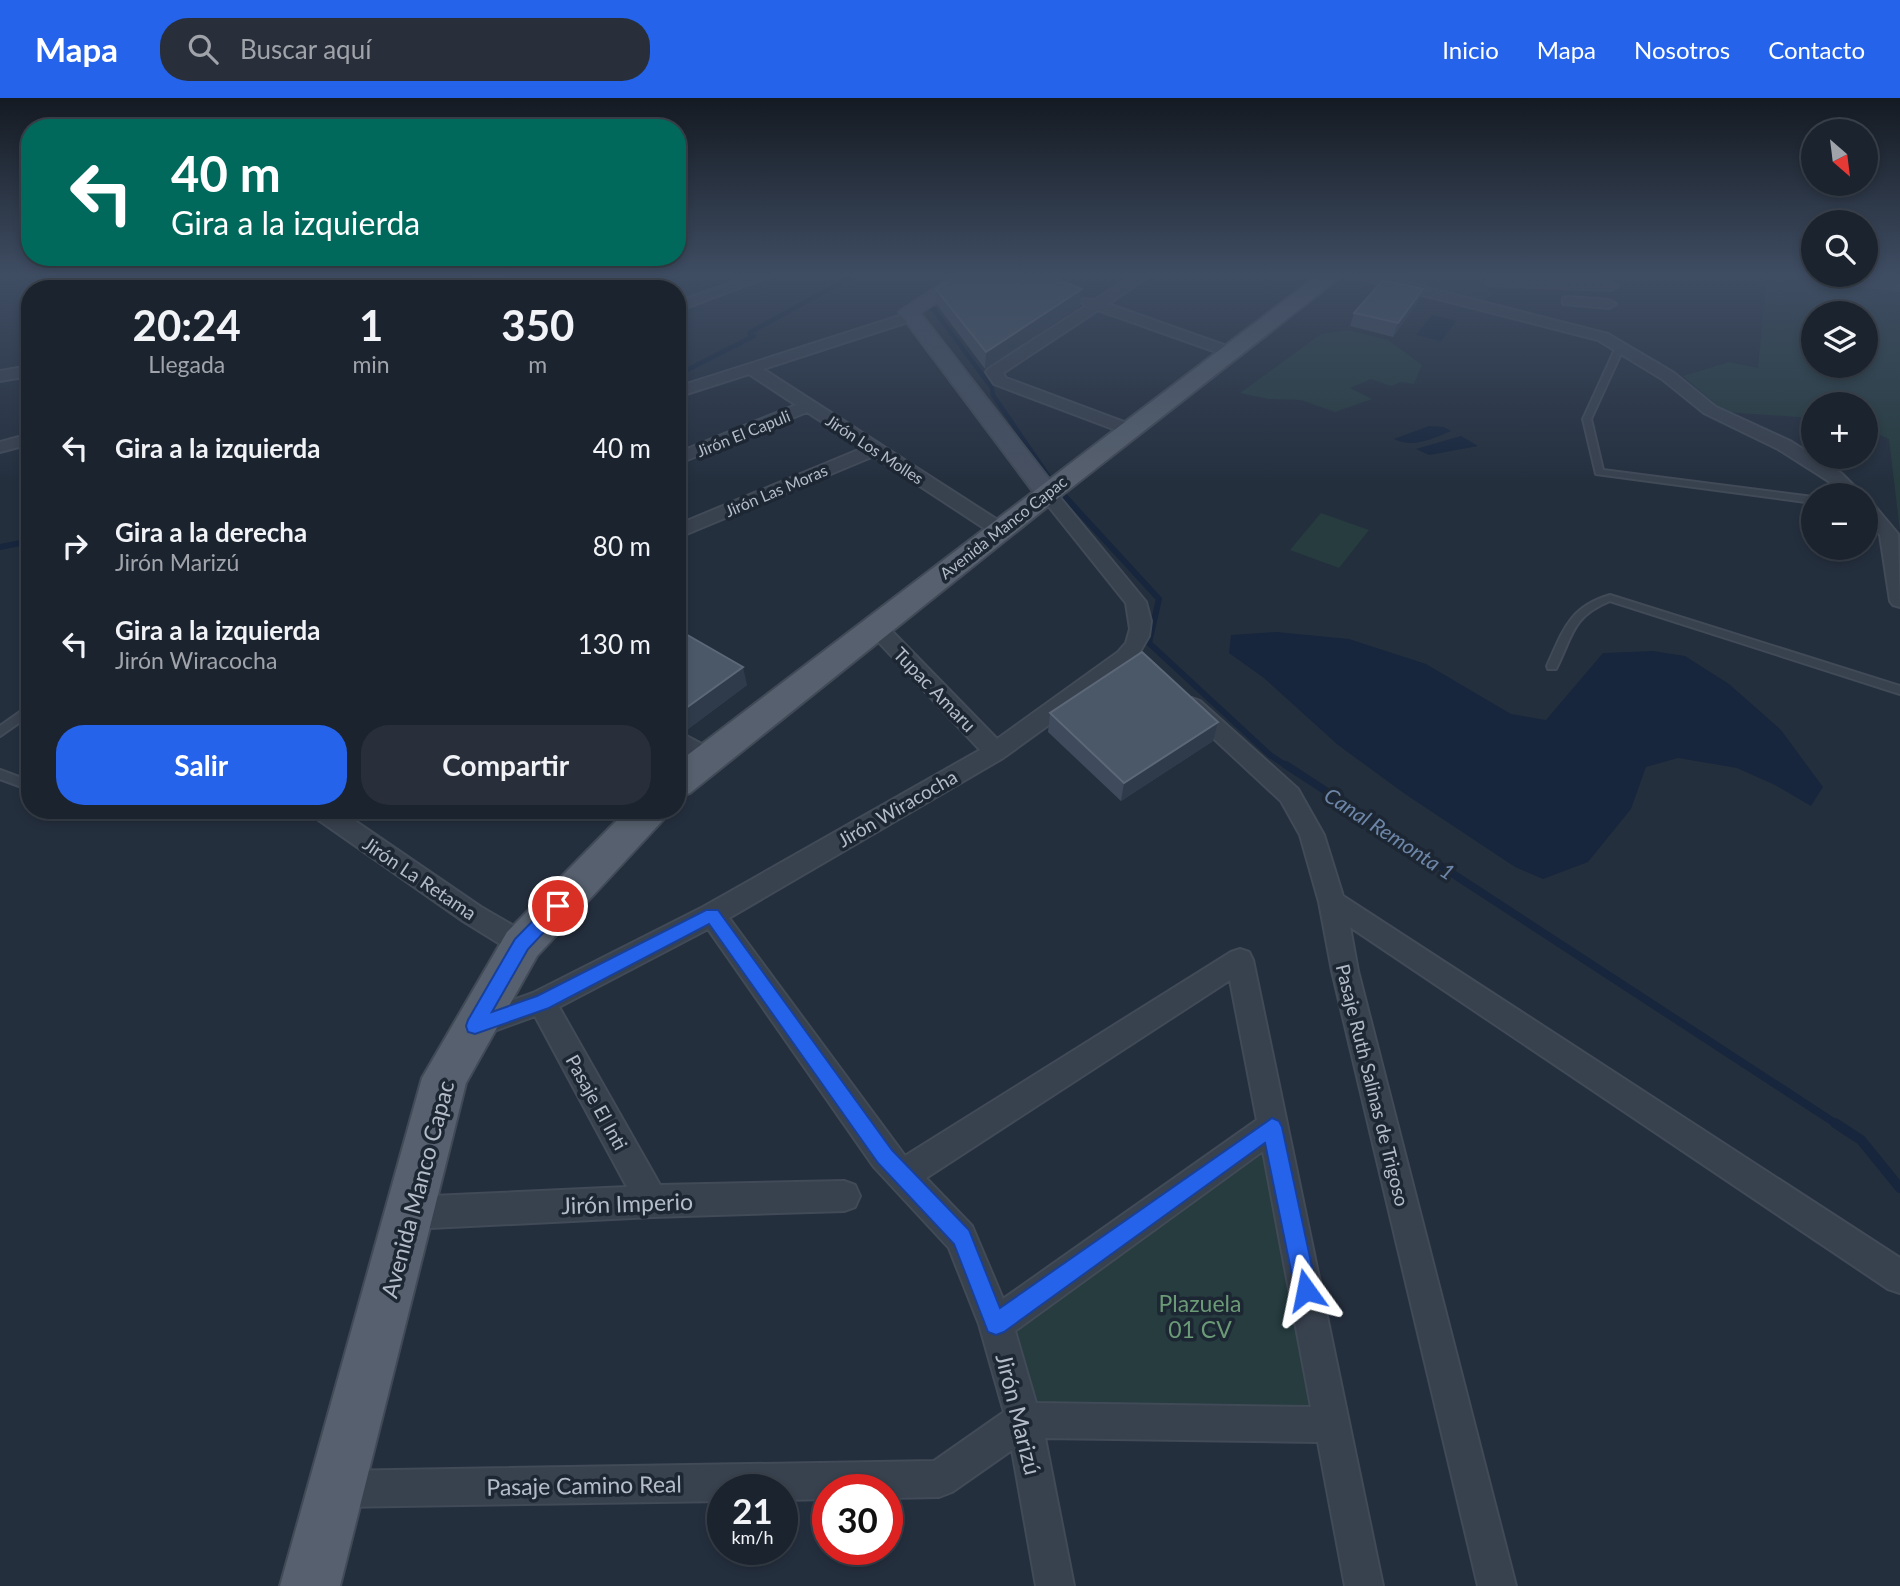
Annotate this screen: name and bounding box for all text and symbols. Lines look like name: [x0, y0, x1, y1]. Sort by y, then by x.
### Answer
search box: [160, 18, 650, 81]
text: Mapa: [35, 29, 118, 69]
icon: search: [184, 30, 222, 68]
text: Buscar aquí: [240, 33, 371, 65]
text: Inicio: [1442, 35, 1499, 64]
text: Mapa: [1537, 35, 1596, 64]
text: Nosotros: [1634, 35, 1730, 64]
text: Contacto: [1768, 35, 1865, 64]
north arrow: [1801, 119, 1878, 196]
map controls: [1801, 119, 1878, 560]
text: 40 m: [171, 144, 281, 202]
icon: left: [56, 147, 147, 238]
text: Gira a la izquierda: [171, 203, 420, 242]
button: search: [1801, 210, 1878, 287]
text: 20:24: [133, 300, 241, 350]
text: 1: [359, 300, 383, 350]
text: 350: [501, 300, 574, 350]
button: layers: [1801, 301, 1878, 378]
text: Llegada: [148, 350, 225, 378]
text: min: [352, 350, 390, 378]
text: m: [528, 350, 547, 378]
button: +: [1801, 392, 1878, 469]
street label: Jirón El Capuli: [693, 406, 793, 460]
street label: Jirón Los Molles: [823, 410, 927, 488]
icon: left: [56, 429, 94, 467]
text: Gira a la izquierda: [115, 432, 321, 464]
text: 40 m: [593, 432, 651, 464]
street label: Jirón Las Moras: [722, 460, 830, 520]
street label: Avenida Manco Capac: [936, 471, 1071, 582]
button: −: [1801, 483, 1878, 560]
text: Gira a la derecha: [115, 516, 307, 548]
icon: right: [56, 527, 94, 565]
text: 80 m: [593, 530, 651, 562]
text: Jirón Marizú: [115, 548, 239, 576]
text: Gira a la izquierda: [115, 614, 321, 646]
icon: left: [56, 625, 94, 663]
text: 130 m: [578, 628, 651, 660]
street label: Tupac Amaru: [889, 642, 981, 736]
text: Jirón Wiracocha: [115, 646, 277, 674]
button: Salir: [56, 725, 347, 805]
button: Compartir: [361, 725, 651, 805]
street label: Jirón Wiracocha: [833, 765, 961, 851]
water label: Canal Remonta 1: [1320, 782, 1460, 884]
street label: Jirón La Retama: [359, 832, 481, 924]
pin: [528, 876, 588, 936]
icon: arrive: [539, 887, 577, 925]
street label: Pasaje Ruth Salinas de Trigoso: [1332, 961, 1414, 1209]
street label: Pasaje El Inti: [561, 1050, 633, 1154]
street label: Avenida Manco Capac: [374, 1077, 460, 1301]
street label: Jirón Imperio: [561, 1187, 693, 1219]
position arrow: [1269, 1253, 1343, 1327]
park label: Plazuela 01 CV: [1159, 1289, 1241, 1343]
street label: Jirón Marizú: [990, 1350, 1048, 1478]
street label: Pasaje Camino Real: [486, 1469, 682, 1501]
speed limit sign: 30: [812, 1474, 903, 1565]
text: 21: [732, 1489, 773, 1531]
text: km/h: [731, 1526, 774, 1548]

